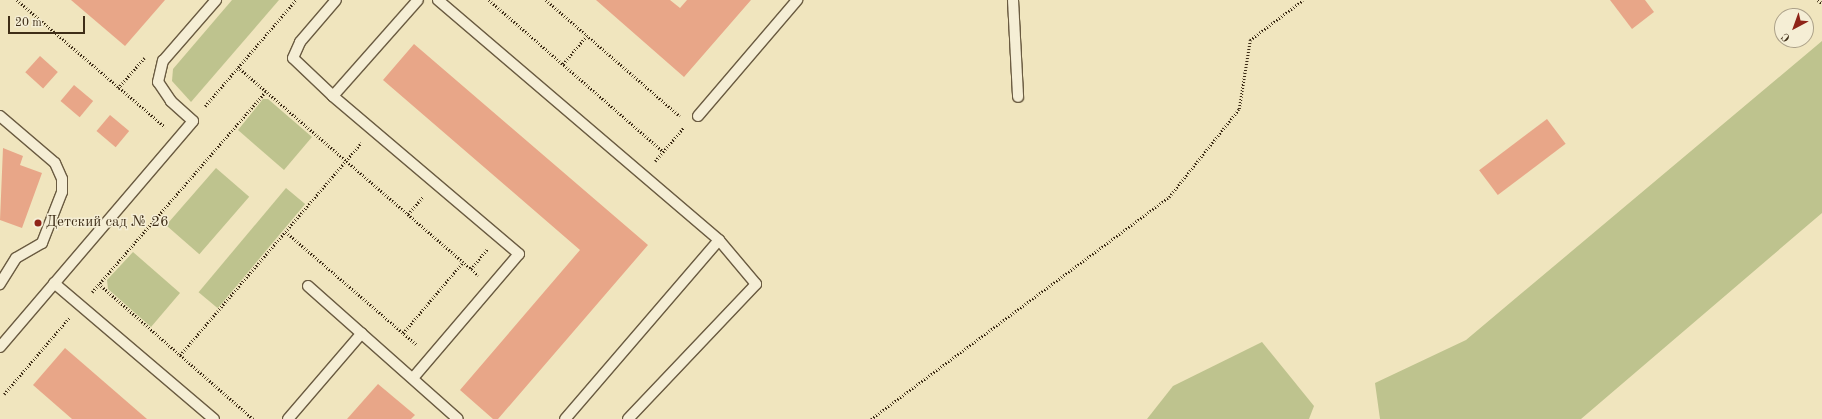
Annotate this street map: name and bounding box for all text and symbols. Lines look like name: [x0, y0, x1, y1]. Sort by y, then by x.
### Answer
scale bar: [10, 8, 87, 34]
north arrow: [1774, 8, 1814, 48]
text: 20 m: [15, 17, 42, 29]
text: С: [1780, 30, 1793, 43]
place label: Детский сад № 26: [46, 214, 169, 232]
marker: Детский сад № 26: [33, 218, 43, 228]

